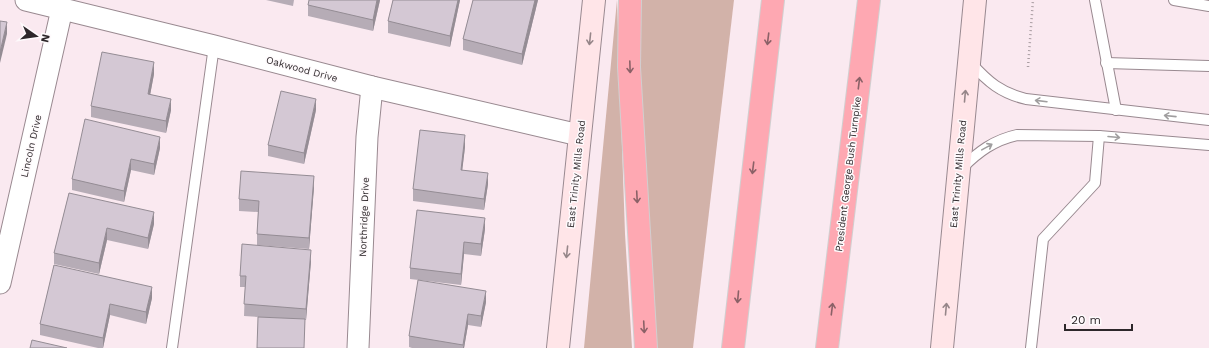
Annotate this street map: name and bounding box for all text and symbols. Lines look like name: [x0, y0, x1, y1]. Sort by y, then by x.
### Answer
north arrow: [16, 16, 56, 56]
one-way arrow: [587, 32, 594, 45]
one-way arrow: [764, 32, 772, 45]
text: N: [38, 33, 53, 44]
street label: Oakwood Drive: [265, 54, 339, 84]
one-way arrow: [626, 60, 633, 73]
one-way arrow: [855, 77, 863, 90]
one-way arrow: [961, 90, 968, 103]
street label: President George Bush Turnpike: [833, 96, 863, 252]
one-way arrow: [1035, 97, 1048, 105]
one-way arrow: [1164, 112, 1177, 119]
street label: Lincoln Drive: [18, 113, 44, 178]
street label: East Trinity Mills Road: [565, 119, 587, 229]
street label: East Trinity Mills Road: [948, 119, 968, 229]
one-way arrow: [1107, 133, 1120, 141]
one-way arrow: [981, 143, 993, 150]
one-way arrow: [749, 161, 757, 174]
street label: Northridge Drive: [357, 177, 371, 257]
one-way arrow: [633, 190, 640, 203]
one-way arrow: [564, 245, 571, 258]
one-way arrow: [734, 290, 742, 303]
one-way arrow: [828, 303, 836, 316]
one-way arrow: [942, 303, 949, 316]
scale bar: [1065, 306, 1132, 332]
text: 20 m: [1071, 313, 1101, 327]
one-way arrow: [641, 320, 648, 333]

